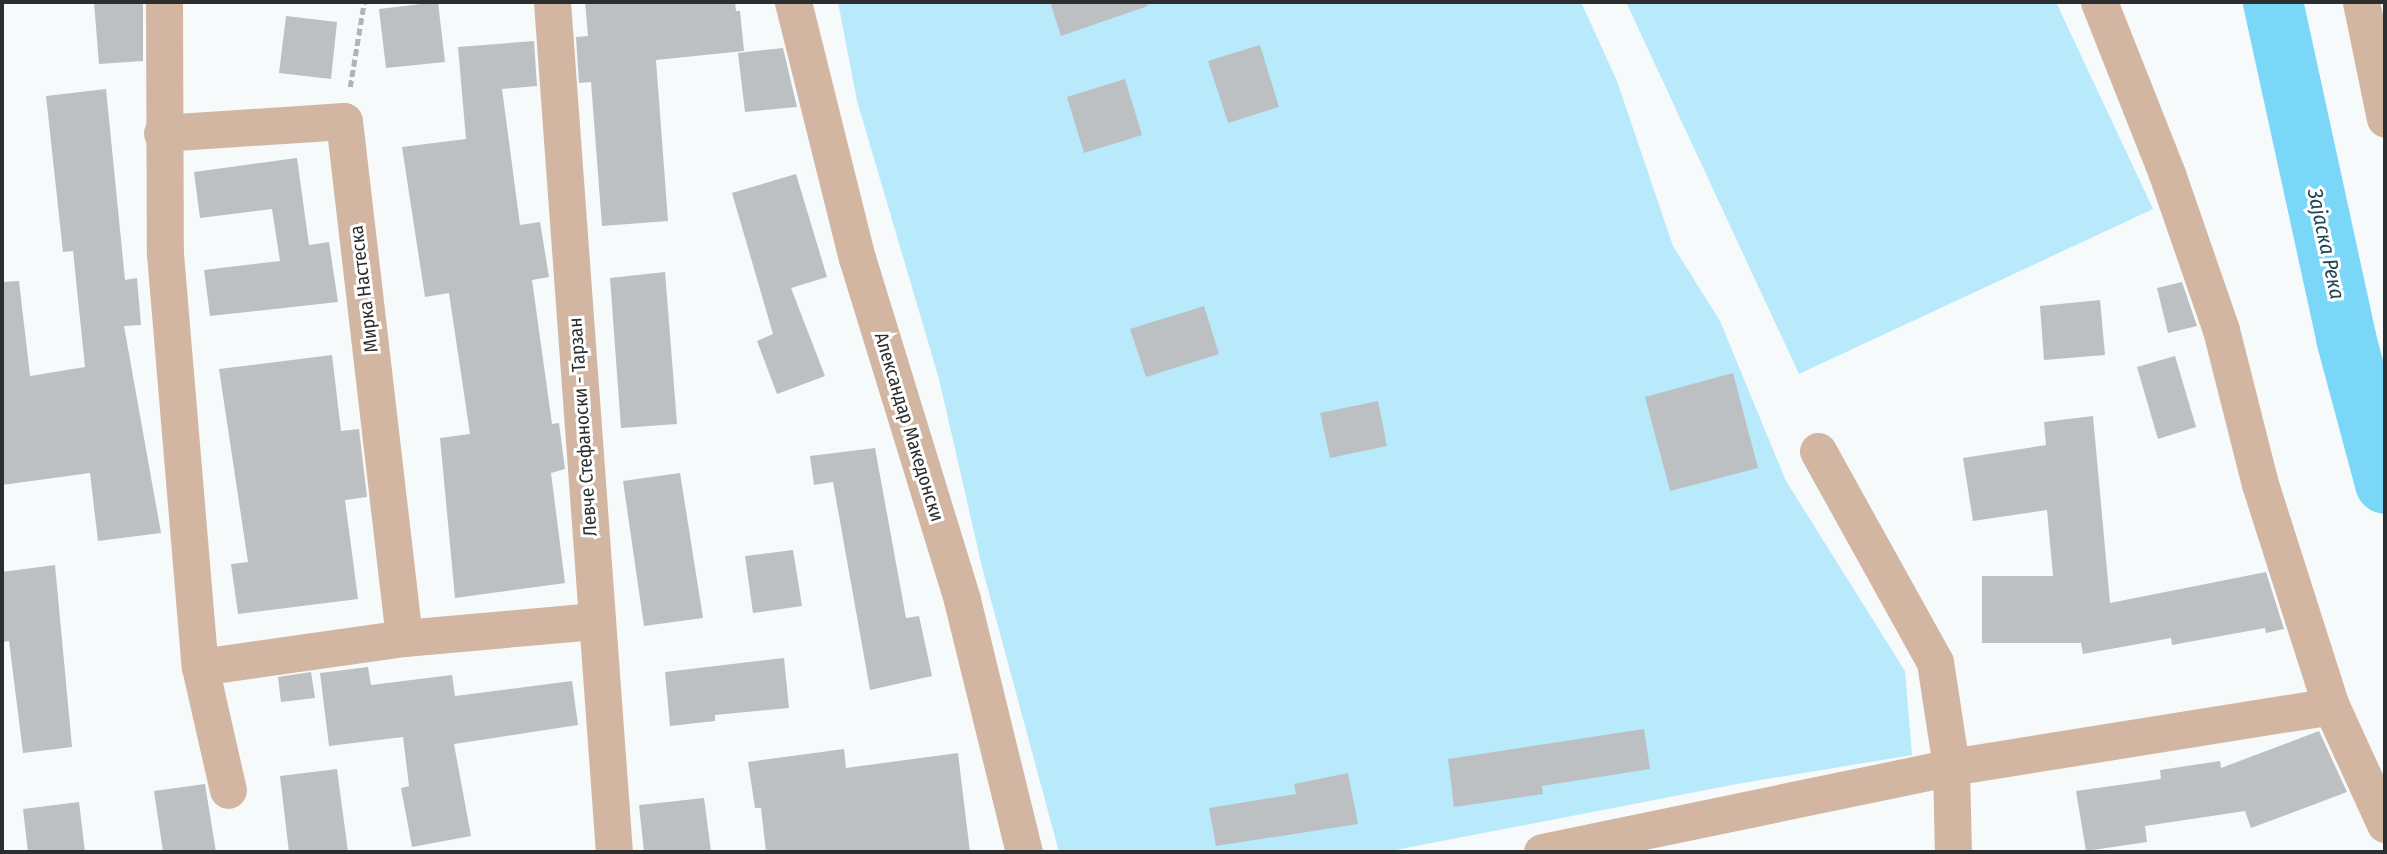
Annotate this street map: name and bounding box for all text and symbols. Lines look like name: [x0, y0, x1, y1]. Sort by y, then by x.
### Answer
water label: Зајаска Река: [2302, 186, 2350, 302]
street label: Мирка Настеска: [345, 224, 383, 354]
street label: Левче Стефаноски - Тарзан: [564, 317, 602, 537]
street label: Александар Македонски: [869, 330, 949, 524]

